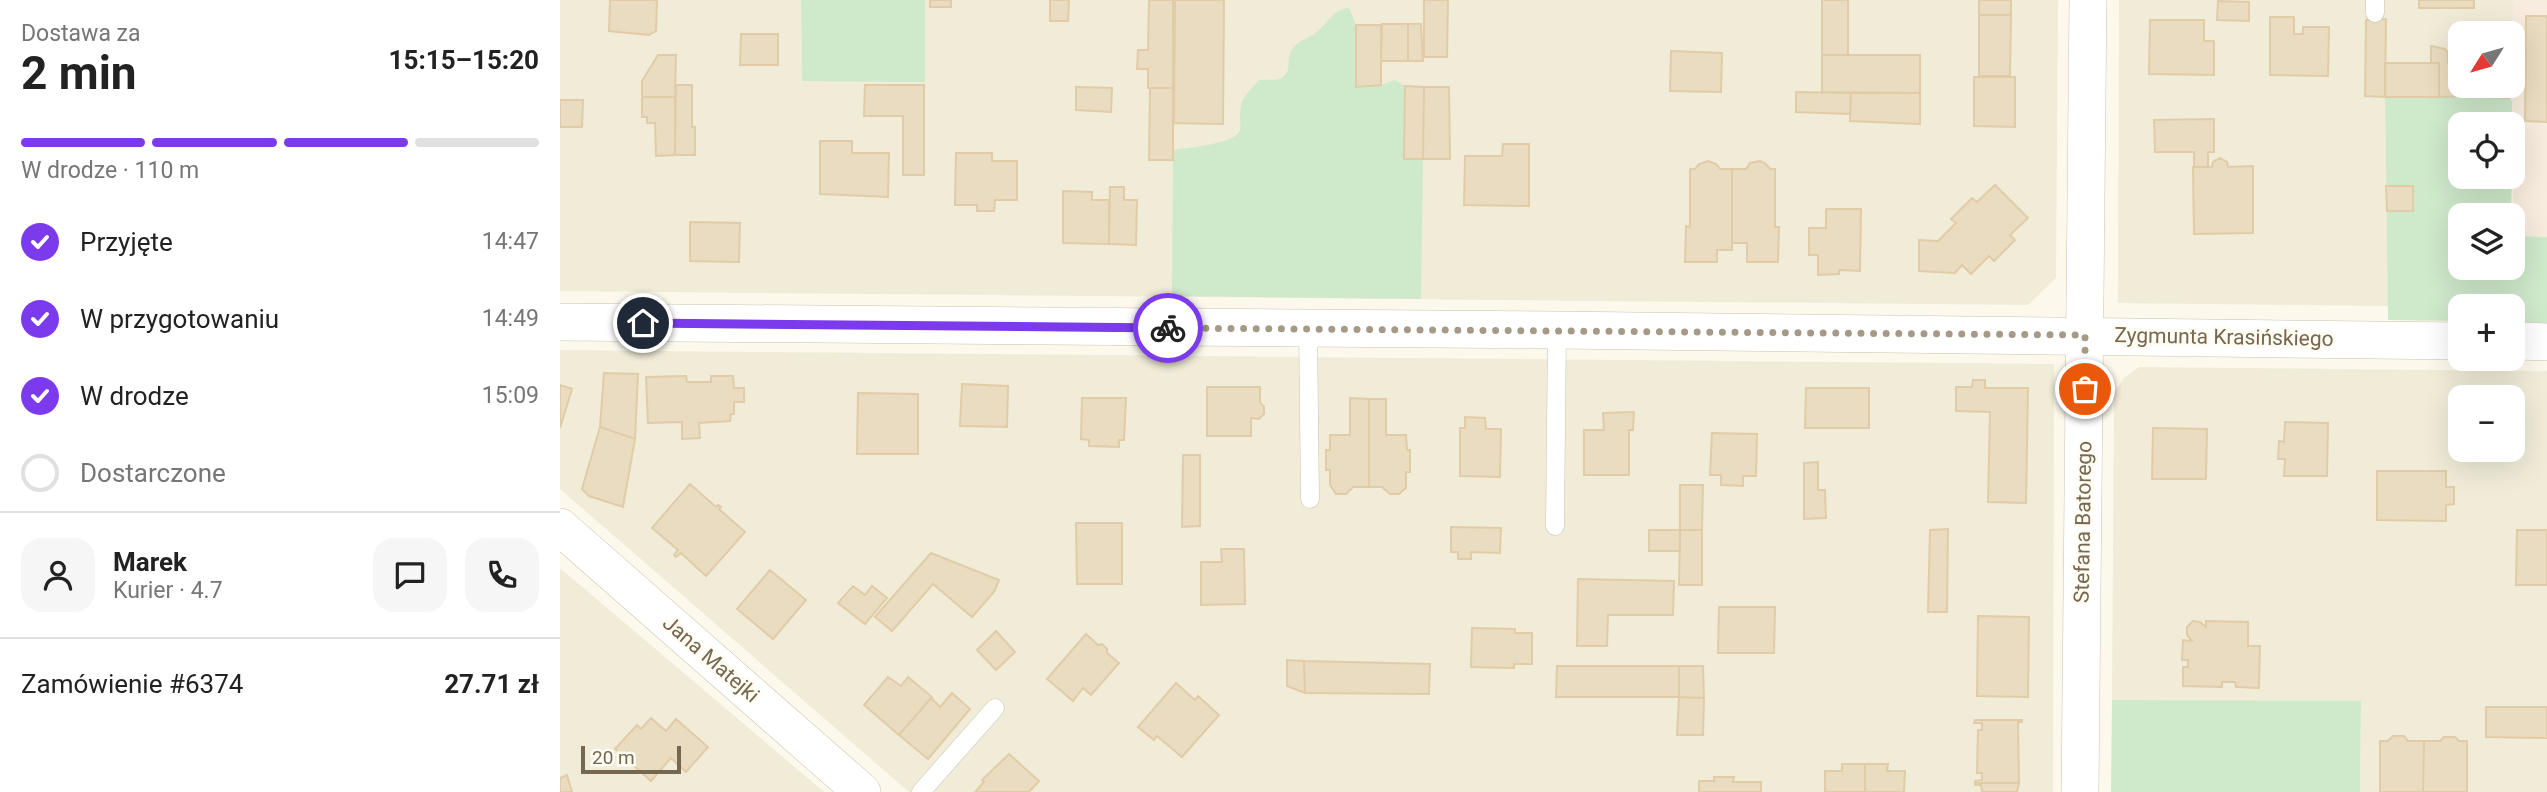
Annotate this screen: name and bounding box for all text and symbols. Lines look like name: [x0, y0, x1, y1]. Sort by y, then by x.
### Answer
text: Dostawa za: [21, 20, 141, 47]
north arrow: [2448, 21, 2525, 98]
map controls: [2448, 21, 2525, 462]
text: 15:15–15:20: [389, 45, 539, 75]
text: 2 min: [21, 46, 137, 100]
button: locate: [2448, 112, 2525, 189]
text: W drodze · 110 m: [21, 157, 199, 184]
button: layers: [2448, 203, 2525, 280]
icon: check: [21, 223, 59, 261]
text: Przyjęte: [80, 227, 173, 257]
text: 14:47: [482, 228, 539, 255]
pin: [613, 293, 673, 353]
courier: [1133, 293, 1203, 363]
button: +: [2448, 294, 2525, 371]
icon: check: [21, 300, 59, 338]
text: W przygotowaniu: [80, 304, 279, 334]
icon: home: [624, 304, 662, 342]
text: 14:49: [482, 305, 539, 332]
icon: bike: [1149, 309, 1187, 347]
street label: Zygmunta Krasińskiego: [2114, 323, 2334, 351]
pin: [2055, 359, 2115, 419]
icon: bag: [2066, 370, 2104, 408]
icon: check: [21, 377, 59, 415]
text: W drodze: [80, 381, 189, 411]
text: 15:09: [482, 382, 539, 409]
button: −: [2448, 385, 2525, 462]
street label: Stefana Batorego: [2070, 441, 2096, 603]
text: Dostarczone: [80, 458, 226, 488]
button: person: [21, 538, 95, 612]
button: chat: [373, 538, 447, 612]
button: phone: [465, 538, 539, 612]
text: Marek: [113, 547, 187, 577]
text: Kurier · 4.7: [113, 577, 223, 604]
street label: Jana Matejki: [658, 611, 764, 707]
text: Zamówienie #6374: [21, 669, 243, 699]
text: 27.71 zł: [444, 669, 539, 699]
scale bar: [581, 743, 681, 775]
text: 20 m: [592, 746, 635, 769]

